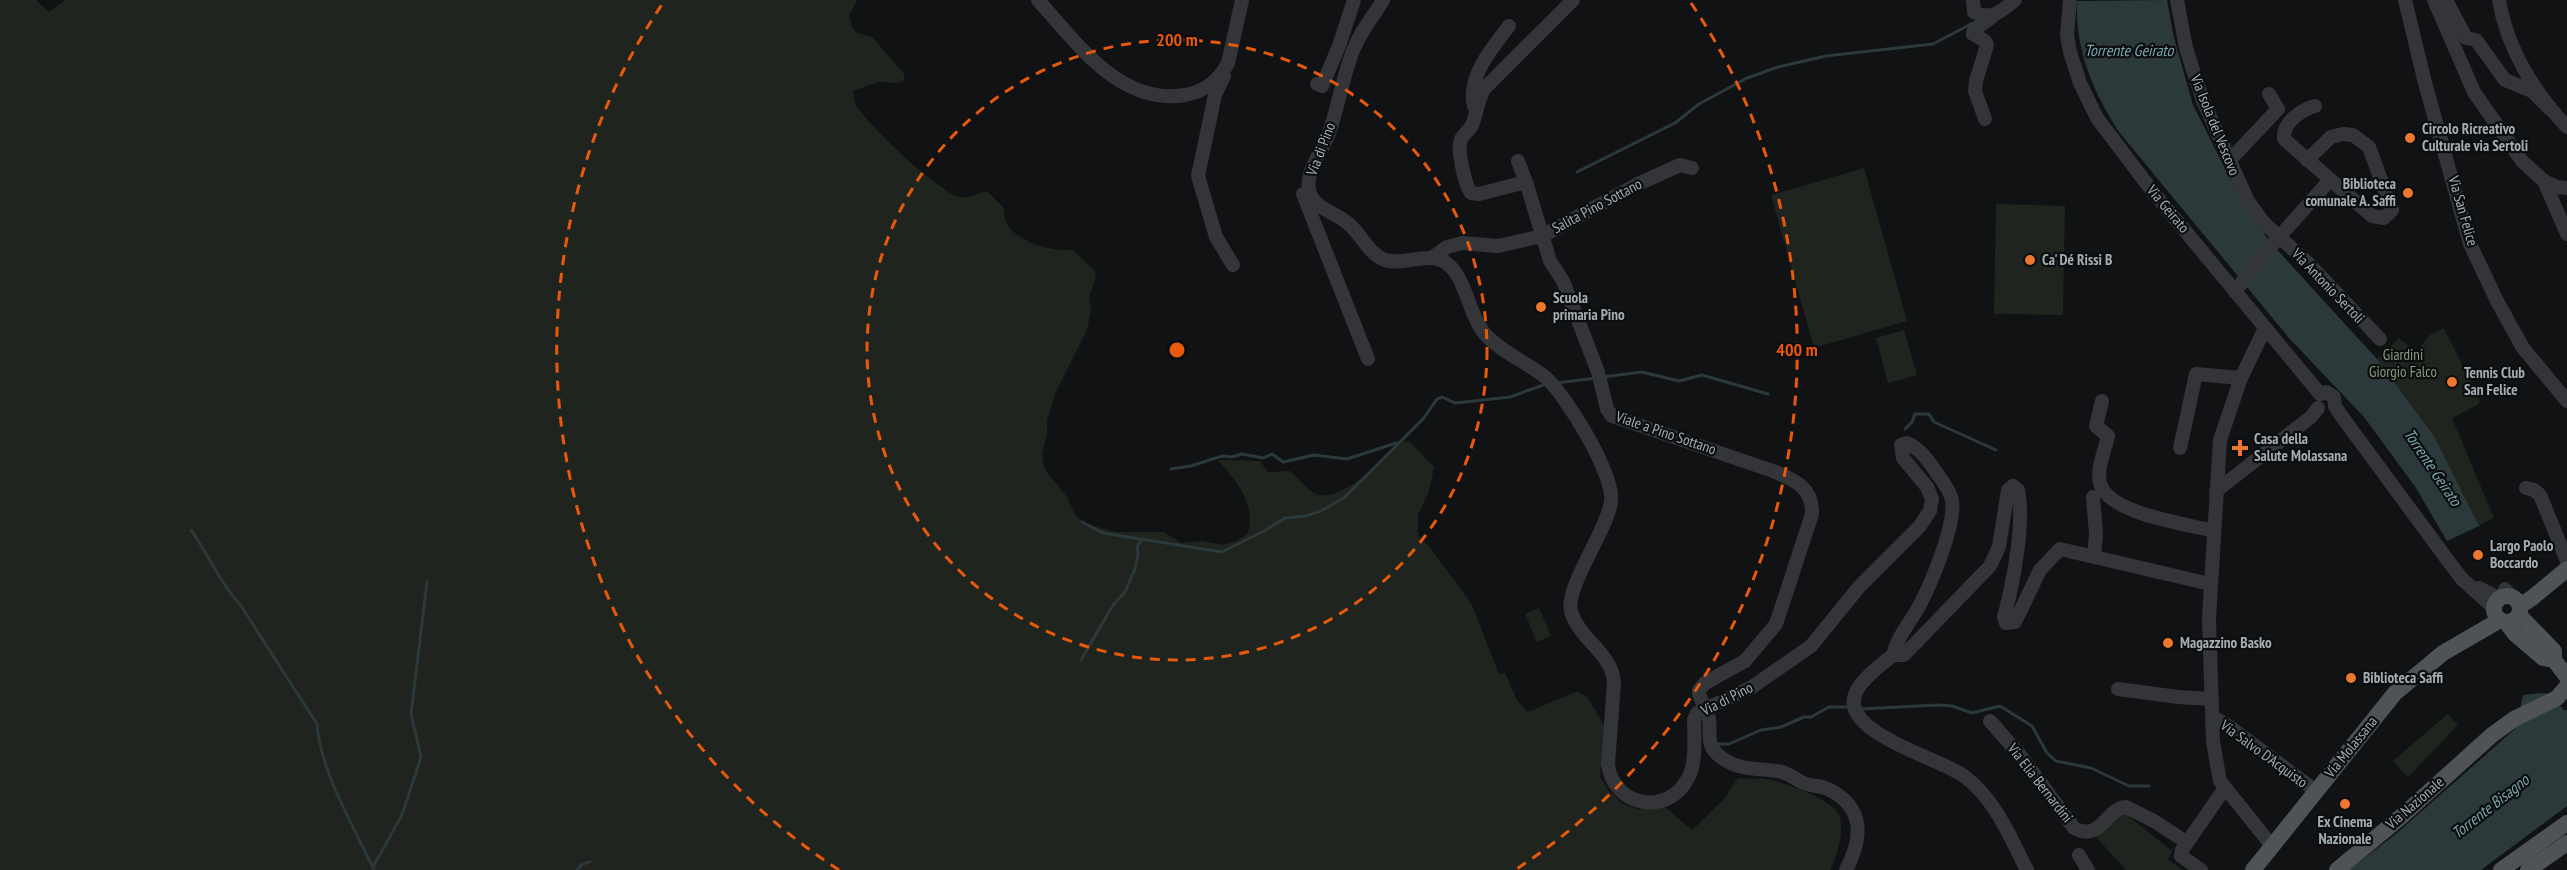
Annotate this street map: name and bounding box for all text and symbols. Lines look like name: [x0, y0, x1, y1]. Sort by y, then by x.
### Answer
text: 200 m: [1156, 28, 1198, 51]
water label: Torrente Geirato: [2084, 40, 2175, 60]
street label: Via Isola del Vescovo: [2186, 71, 2244, 178]
place label: Circolo Ricreativo Culturale via Sertoli: [2422, 119, 2528, 155]
street label: Via di Pino: [1301, 120, 1339, 179]
marker: Circolo Ricreativo Culturale via Sertoli: [2403, 131, 2417, 145]
street label: Via San Felice: [2444, 173, 2483, 248]
street label: Salita Pino Sottano: [1549, 174, 1645, 237]
place label: Biblioteca comunale A. Saffi: [2305, 174, 2396, 210]
street label: Via Geirato: [2142, 180, 2194, 237]
marker: Biblioteca comunale A. Saffi: [2401, 186, 2415, 200]
street label: Via Antonio Sertoli: [2287, 243, 2369, 327]
place label: Ca' Dé Rissi B: [2042, 250, 2112, 269]
marker: Ca' Dé Rissi B: [2023, 253, 2037, 267]
place label: Scuola primaria Pino: [1553, 288, 1625, 324]
marker: Scuola primaria Pino: [1534, 300, 1548, 314]
text: 400 m: [1776, 338, 1818, 361]
centre of rings: [1167, 340, 1187, 360]
park label: Giardini Giorgio Falco: [2369, 345, 2437, 381]
place label: Tennis Club San Felice: [2464, 363, 2525, 399]
marker: Tennis Club San Felice: [2445, 375, 2459, 389]
street label: Viale a Pino Sottano: [1613, 406, 1719, 459]
water label: Torrente Geirato: [2400, 425, 2467, 510]
place label: Casa della Salute Molassana: [2254, 429, 2347, 465]
marker: Casa della Salute Molassana: [2231, 439, 2249, 457]
place label: Largo Paolo Boccardo: [2490, 536, 2554, 572]
marker: Largo Paolo Boccardo: [2471, 548, 2485, 562]
place label: Magazzino Basko: [2180, 633, 2272, 652]
marker: Magazzino Basko: [2161, 636, 2175, 650]
place label: Biblioteca Saffi: [2363, 668, 2443, 687]
marker: Biblioteca Saffi: [2344, 671, 2358, 685]
street label: Via di Pino: [1697, 678, 1756, 720]
street label: Via Molassana: [2319, 712, 2381, 782]
street label: Via Salvo D'Acquisto: [2216, 715, 2312, 792]
street label: Via Elia Bernardini: [2003, 738, 2077, 826]
water label: Torrente Bisagno: [2447, 769, 2534, 842]
street label: Via Nazionale: [2381, 772, 2448, 834]
marker: Ex Cinema Nazionale: [2338, 797, 2352, 811]
place label: Ex Cinema Nazionale: [2317, 812, 2373, 848]

